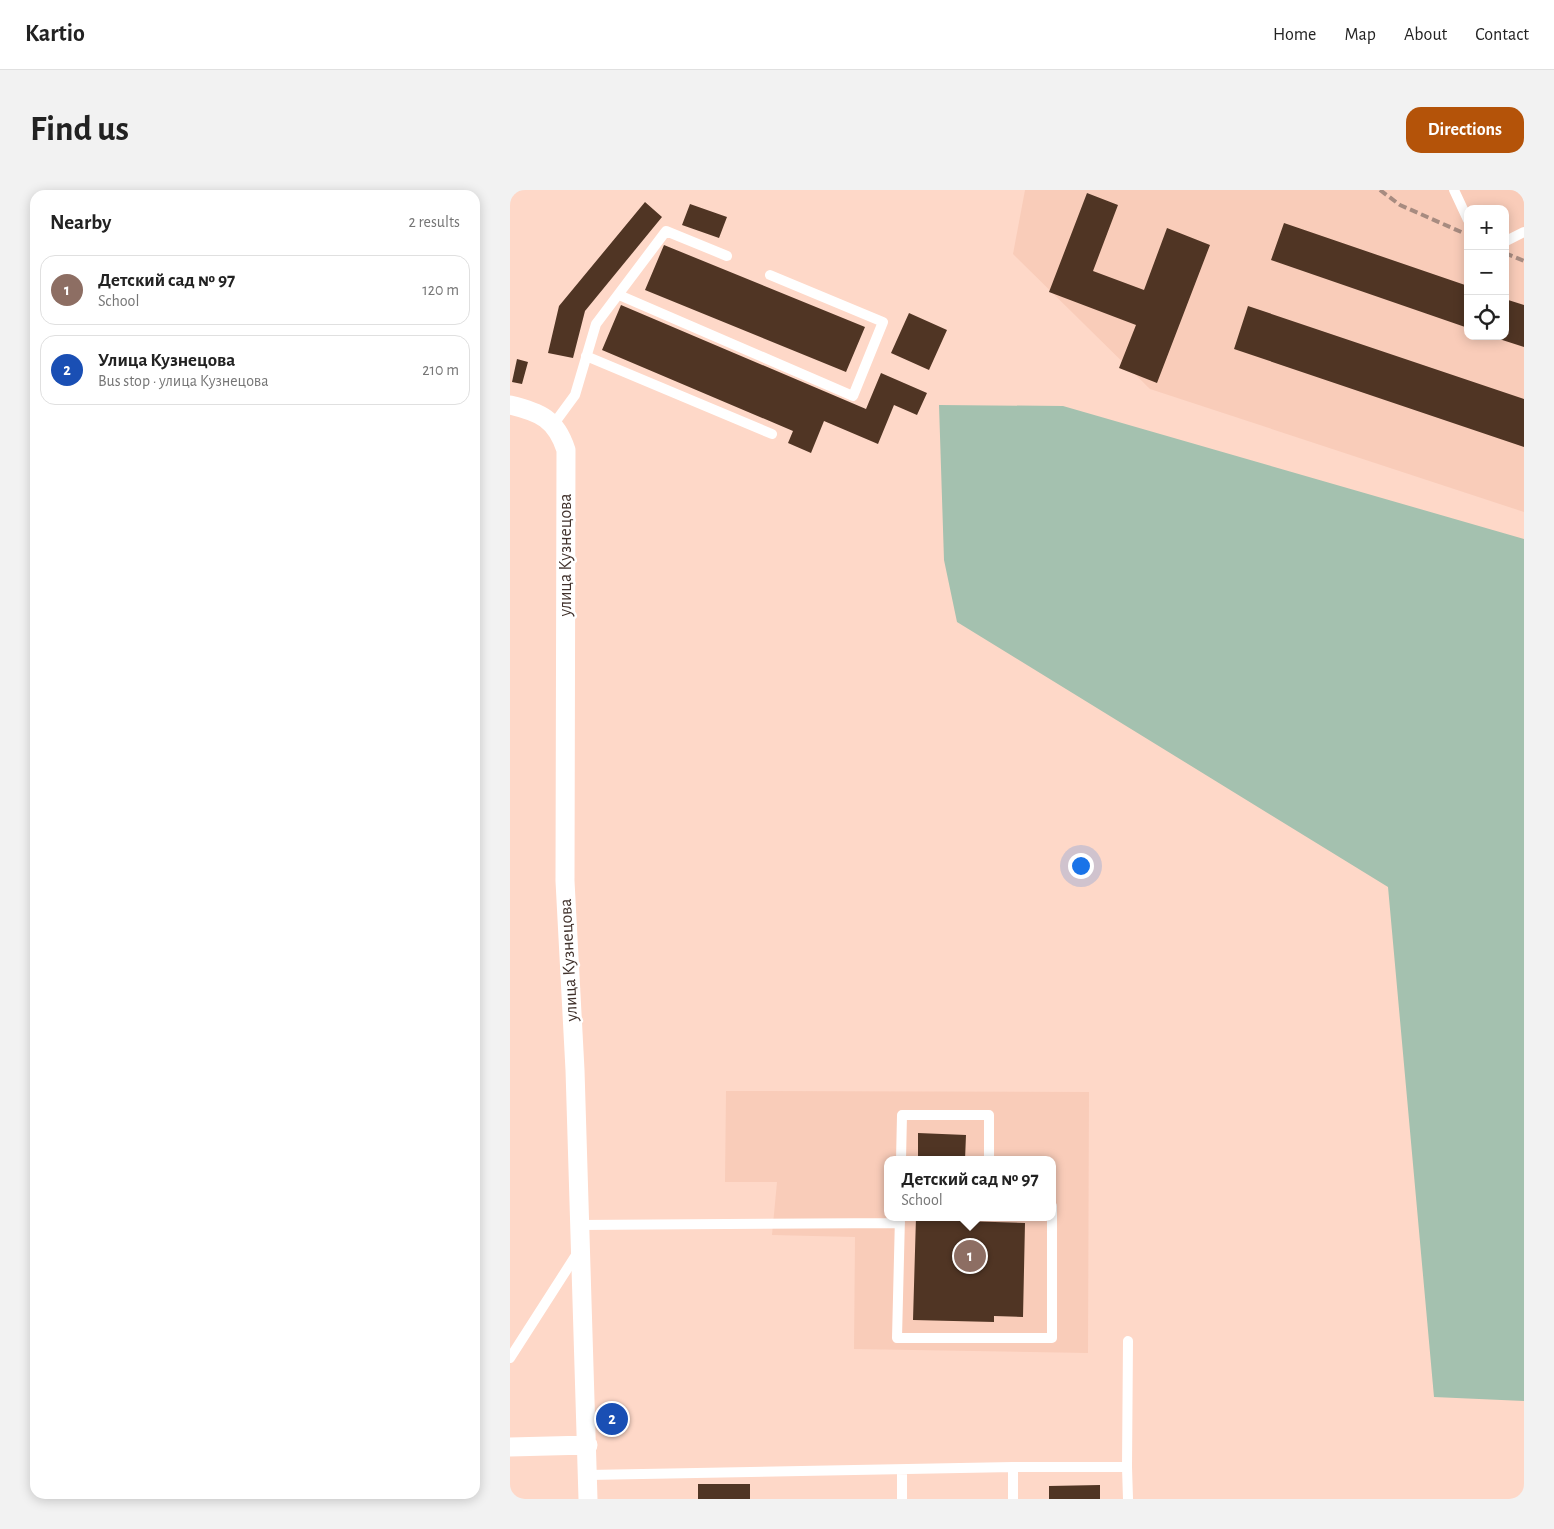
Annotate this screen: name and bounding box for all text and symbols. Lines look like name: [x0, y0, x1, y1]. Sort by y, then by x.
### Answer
text: Kartio: [25, 22, 85, 46]
text: Home: [1273, 26, 1316, 44]
text: Map: [1344, 26, 1376, 44]
text: About: [1404, 26, 1447, 44]
text: Contact: [1475, 26, 1529, 44]
button: Directions: [1406, 107, 1524, 153]
text: Find us: [30, 112, 129, 147]
map controls: [1464, 205, 1509, 340]
button: +: [1464, 205, 1509, 250]
text: Nearby: [50, 212, 111, 233]
text: 2 results: [408, 214, 460, 230]
button: −: [1464, 250, 1509, 295]
text: Детский сад № 97: [98, 271, 235, 290]
text: 1: [64, 282, 70, 298]
text: 120 m: [422, 282, 459, 298]
text: School: [98, 293, 139, 309]
button: locate: [1464, 295, 1509, 340]
text: Улица Кузнецова: [98, 351, 235, 370]
text: 2: [63, 362, 71, 378]
text: 210 m: [422, 362, 459, 378]
text: Bus stop · улица Кузнецова: [98, 373, 269, 389]
street label: улица Кузнецова: [557, 493, 575, 618]
your location: [1068, 853, 1094, 879]
street label: улица Кузнецова: [557, 898, 581, 1023]
popup: [884, 1156, 1056, 1221]
text: Детский сад № 97: [901, 1170, 1039, 1189]
text: School: [901, 1192, 943, 1208]
pin: 1: [954, 1237, 986, 1275]
pin: 2: [596, 1400, 628, 1438]

